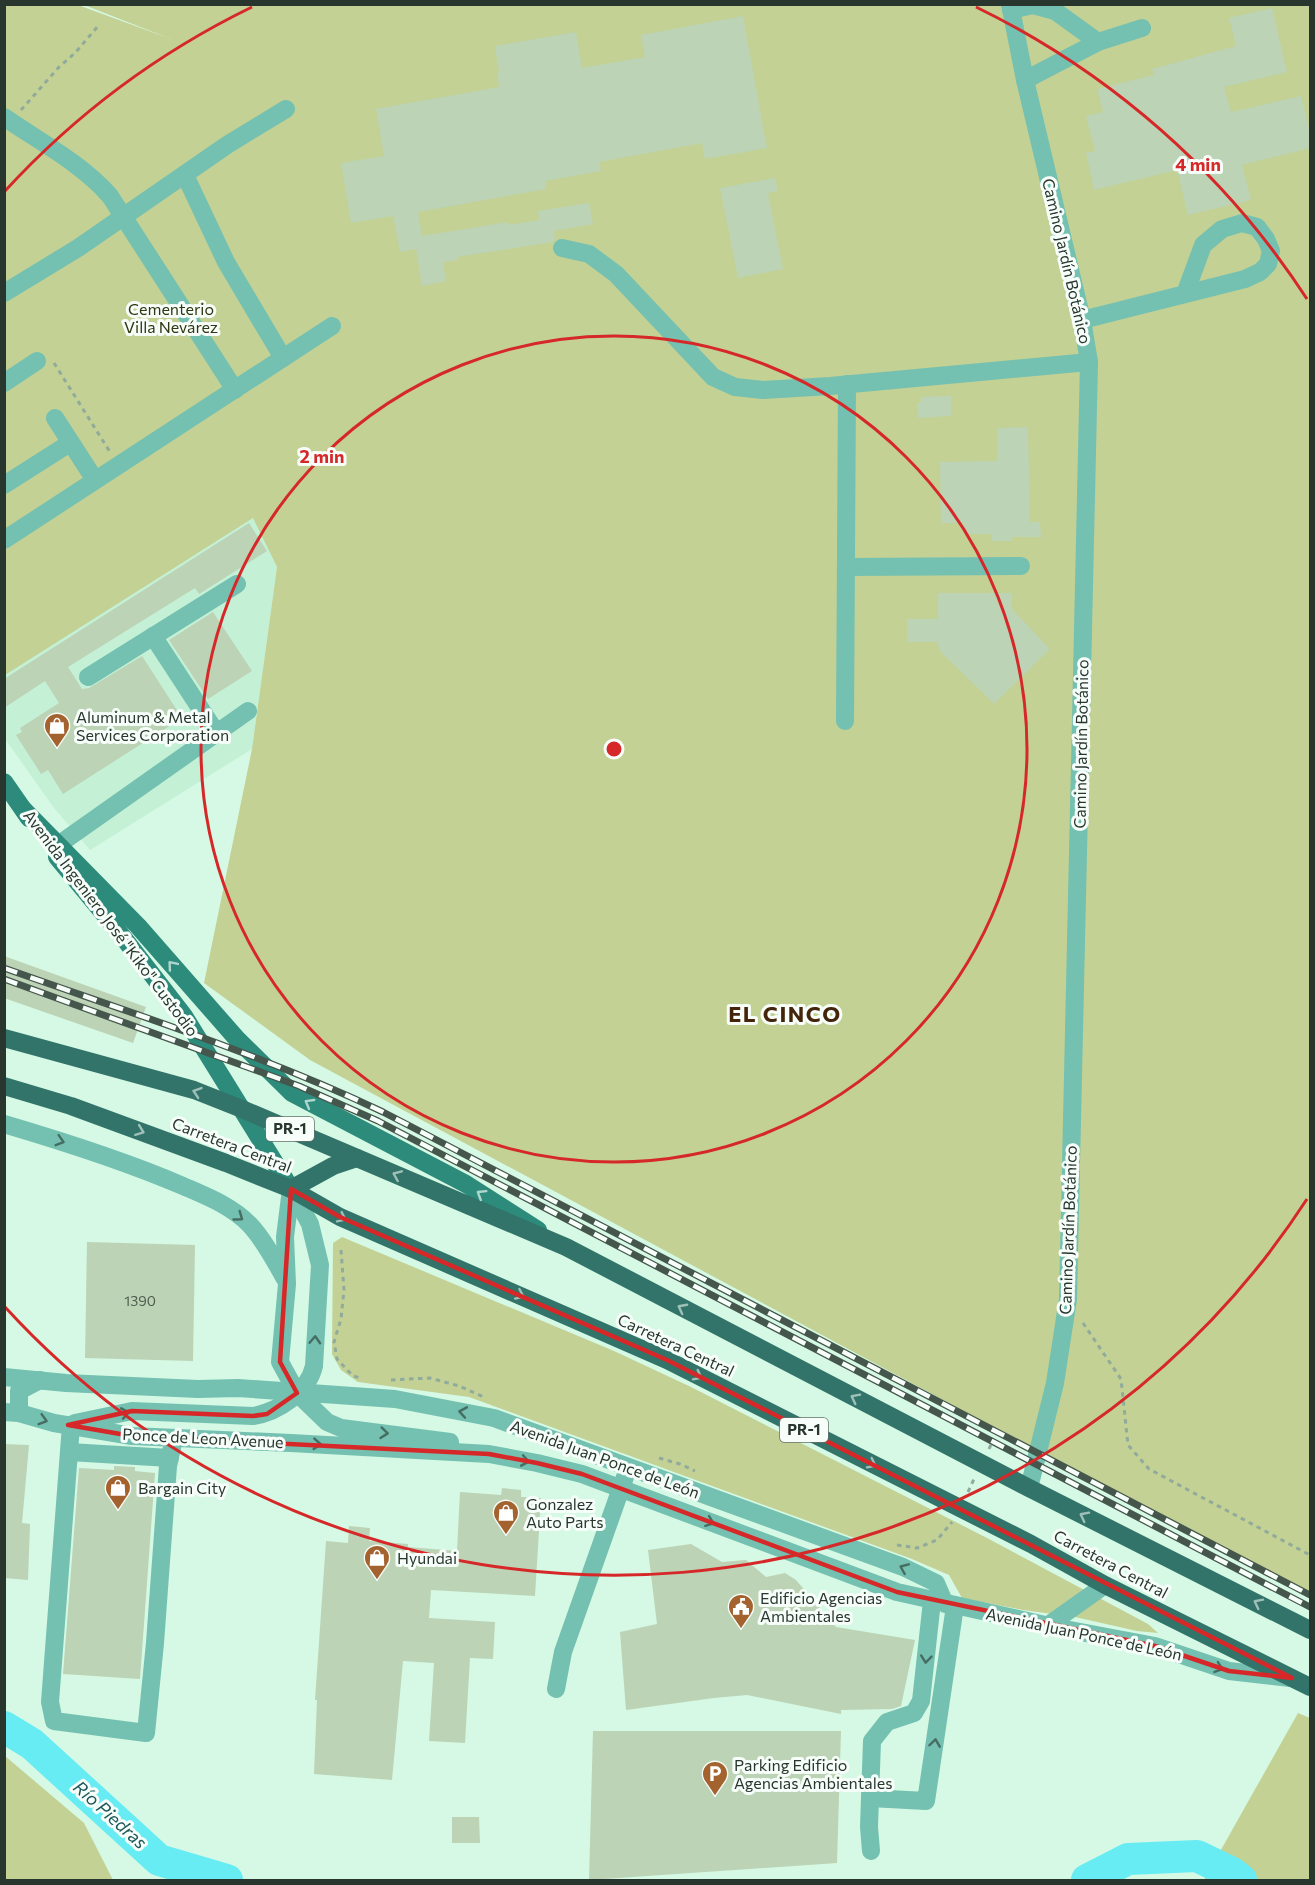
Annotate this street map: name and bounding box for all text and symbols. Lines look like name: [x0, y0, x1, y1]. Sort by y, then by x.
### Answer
text: 4 min: [1175, 153, 1221, 175]
street label: Camino Jardín Botánico: [1039, 176, 1096, 346]
park label: Cementerio Villa Nevárez: [124, 299, 218, 336]
text: 2 min: [300, 445, 344, 467]
street label: Camino Jardín Botánico: [1070, 659, 1091, 829]
place label: Aluminum & Metal Services Corporation: [76, 707, 229, 744]
shop icon: Aluminum & Metal Services Corporation: [42, 711, 72, 749]
centre of rings: [604, 739, 624, 759]
street label: Avenida Ingeniero José "Kiko" Custodio: [20, 806, 203, 1040]
one-way arrow: [168, 961, 179, 972]
district label: EL CINCO: [728, 1000, 842, 1027]
one-way arrow: [192, 1086, 203, 1099]
one-way arrow: [305, 1098, 315, 1110]
street label: Carretera Central: [170, 1113, 295, 1176]
road number: PR-1: [266, 1117, 314, 1141]
one-way arrow: [134, 1123, 144, 1136]
one-way arrow: [54, 1134, 65, 1146]
street label: Camino Jardín Botánico: [1055, 1145, 1080, 1315]
one-way arrow: [392, 1170, 403, 1182]
one-way arrow: [477, 1190, 488, 1201]
one-way arrow: [233, 1210, 244, 1221]
one-way arrow: [335, 1210, 346, 1222]
one-way arrow: [514, 1288, 525, 1300]
house number: 1390: [124, 1292, 156, 1309]
one-way arrow: [678, 1304, 688, 1315]
street label: Carretera Central: [615, 1309, 738, 1380]
one-way arrow: [309, 1336, 322, 1345]
one-way arrow: [692, 1368, 703, 1380]
one-way arrow: [850, 1393, 861, 1405]
one-way arrow: [458, 1406, 468, 1419]
one-way arrow: [120, 1407, 130, 1420]
one-way arrow: [37, 1413, 48, 1425]
street label: Avenida Juan Ponce de León: [508, 1415, 702, 1502]
road number: PR-1: [780, 1418, 828, 1442]
street label: Ponce de Leon Avenue: [122, 1424, 284, 1451]
one-way arrow: [380, 1426, 389, 1439]
one-way arrow: [313, 1438, 322, 1451]
one-way arrow: [521, 1454, 530, 1466]
one-way arrow: [866, 1457, 876, 1468]
shop icon: Bargain City: [103, 1473, 133, 1511]
place label: Bargain City: [138, 1478, 226, 1497]
place label: Gonzalez Auto Parts: [526, 1494, 604, 1531]
shop icon: Gonzalez Auto Parts: [491, 1498, 521, 1536]
one-way arrow: [1080, 1512, 1090, 1523]
one-way arrow: [704, 1515, 715, 1527]
street label: Carretera Central: [1051, 1525, 1172, 1602]
shop icon: Hyundai: [362, 1543, 392, 1581]
place label: Hyundai: [397, 1548, 457, 1567]
one-way arrow: [899, 1563, 910, 1575]
place label: Edificio Agencias Ambientales: [760, 1588, 882, 1625]
public building icon: Edificio Agencias Ambientales: [726, 1592, 756, 1630]
one-way arrow: [1254, 1599, 1265, 1611]
street label: Avenida Juan Ponce de León: [984, 1603, 1184, 1664]
one-way arrow: [920, 1654, 933, 1663]
one-way arrow: [1213, 1660, 1224, 1673]
one-way arrow: [928, 1738, 940, 1748]
place label: Parking Edificio Agencias Ambientales: [734, 1755, 892, 1792]
parking icon: Parking Edificio Agencias Ambientales: [700, 1759, 730, 1797]
water label: Río Piedras: [69, 1776, 152, 1853]

